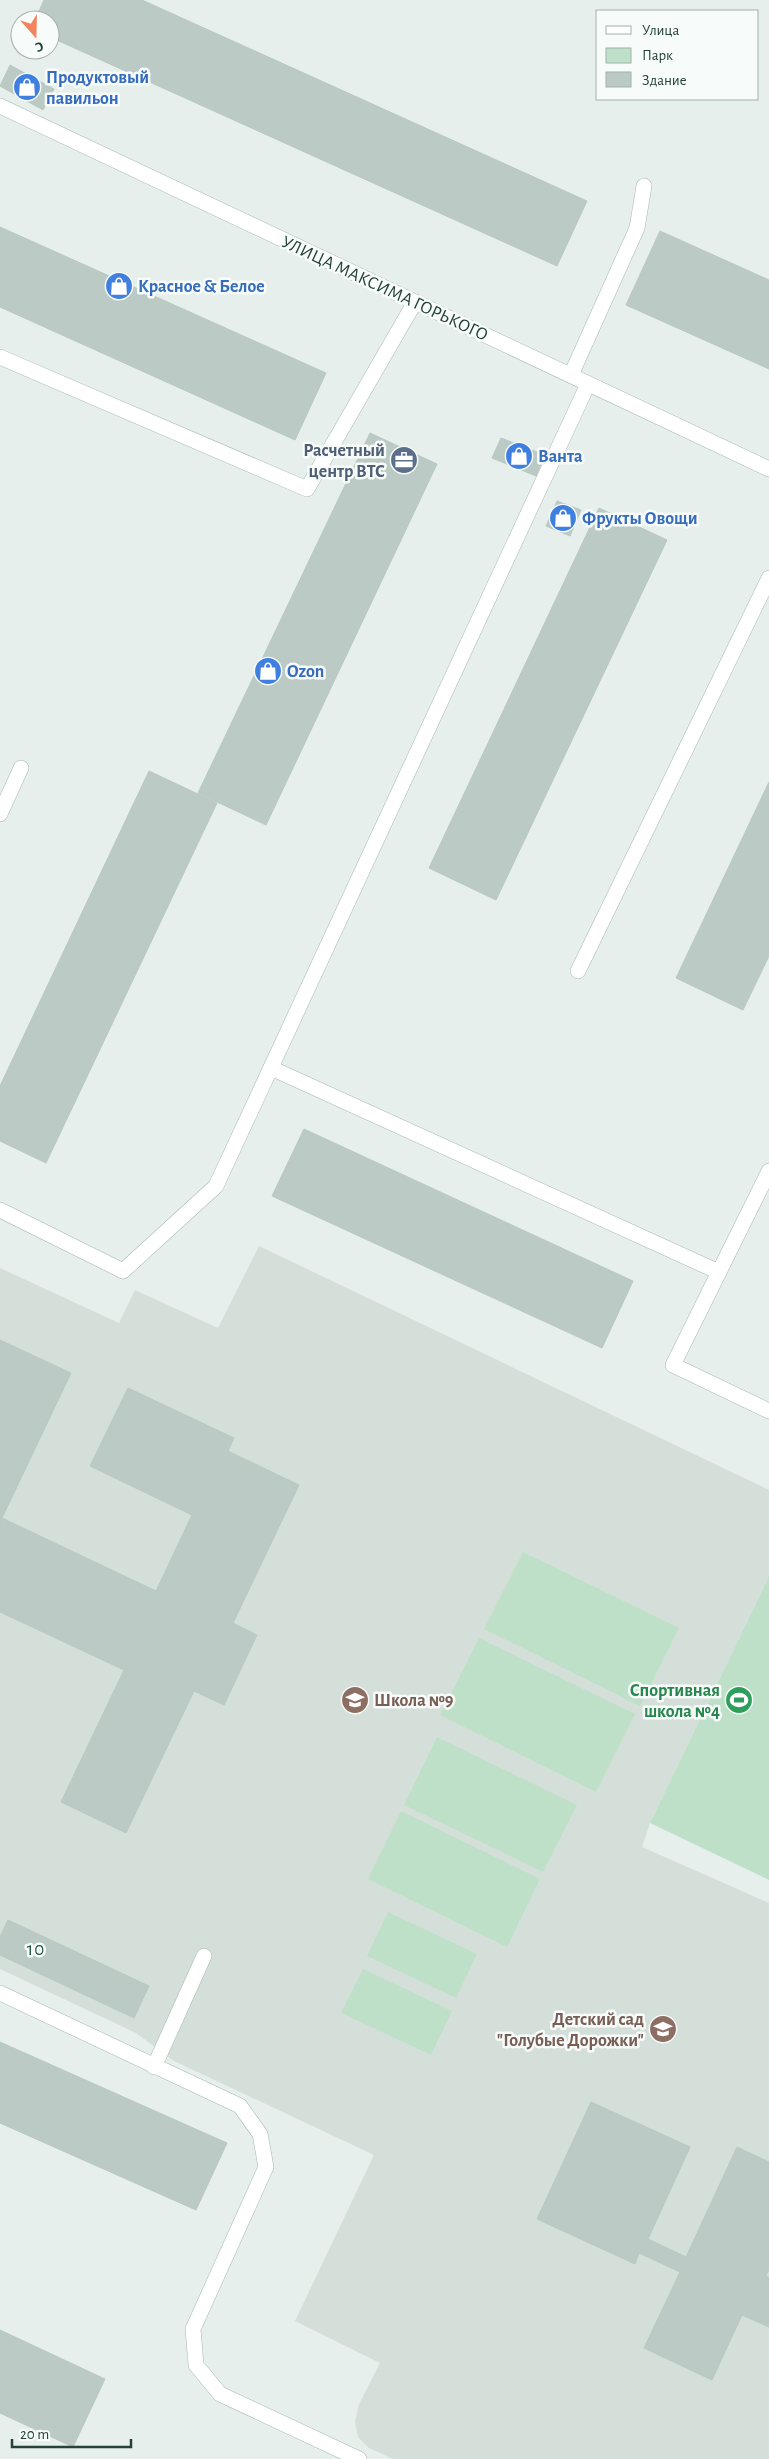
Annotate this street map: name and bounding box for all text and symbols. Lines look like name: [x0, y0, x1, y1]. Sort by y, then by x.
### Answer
north arrow: [10, 10, 60, 60]
legend: [596, 10, 759, 100]
text: Улица: [642, 23, 679, 38]
text: С: [33, 38, 45, 54]
text: Парк: [642, 48, 673, 63]
place label: Продуктовый павильон: [46, 69, 149, 108]
shop icon: Продуктовый павильон: [12, 72, 42, 102]
text: Здание: [642, 73, 687, 88]
street label: УЛИЦА МАКСИМА ГОРЬКОГО: [279, 233, 491, 345]
shop icon: Красное & Белое: [104, 271, 134, 301]
place label: Красное & Белое: [138, 278, 265, 296]
shop icon: Ванта: [504, 441, 534, 471]
place label: Расчетный центр ВТС: [303, 442, 385, 481]
office icon: Расчетный центр ВТС: [389, 445, 419, 475]
place label: Ванта: [538, 448, 583, 466]
shop icon: Фрукты Овощи: [548, 503, 578, 533]
place label: Фрукты Овощи: [582, 510, 698, 528]
shop icon: Ozon: [253, 656, 283, 686]
place label: Ozon: [287, 663, 324, 681]
place label: Спортивная школа №4: [630, 1682, 720, 1721]
school or university icon: Школа №9: [340, 1685, 370, 1715]
sports icon: Спортивная школа №4: [724, 1685, 754, 1715]
place label: Школа №9: [374, 1692, 454, 1710]
district label: 10: [27, 1940, 45, 1959]
place label: Детский сад "Голубые Дорожки": [497, 2011, 644, 2050]
school or university icon: Детский сад "Голубые Дорожки": [648, 2014, 678, 2044]
scale bar: [12, 2416, 131, 2448]
text: 20 m: [20, 2427, 49, 2442]

